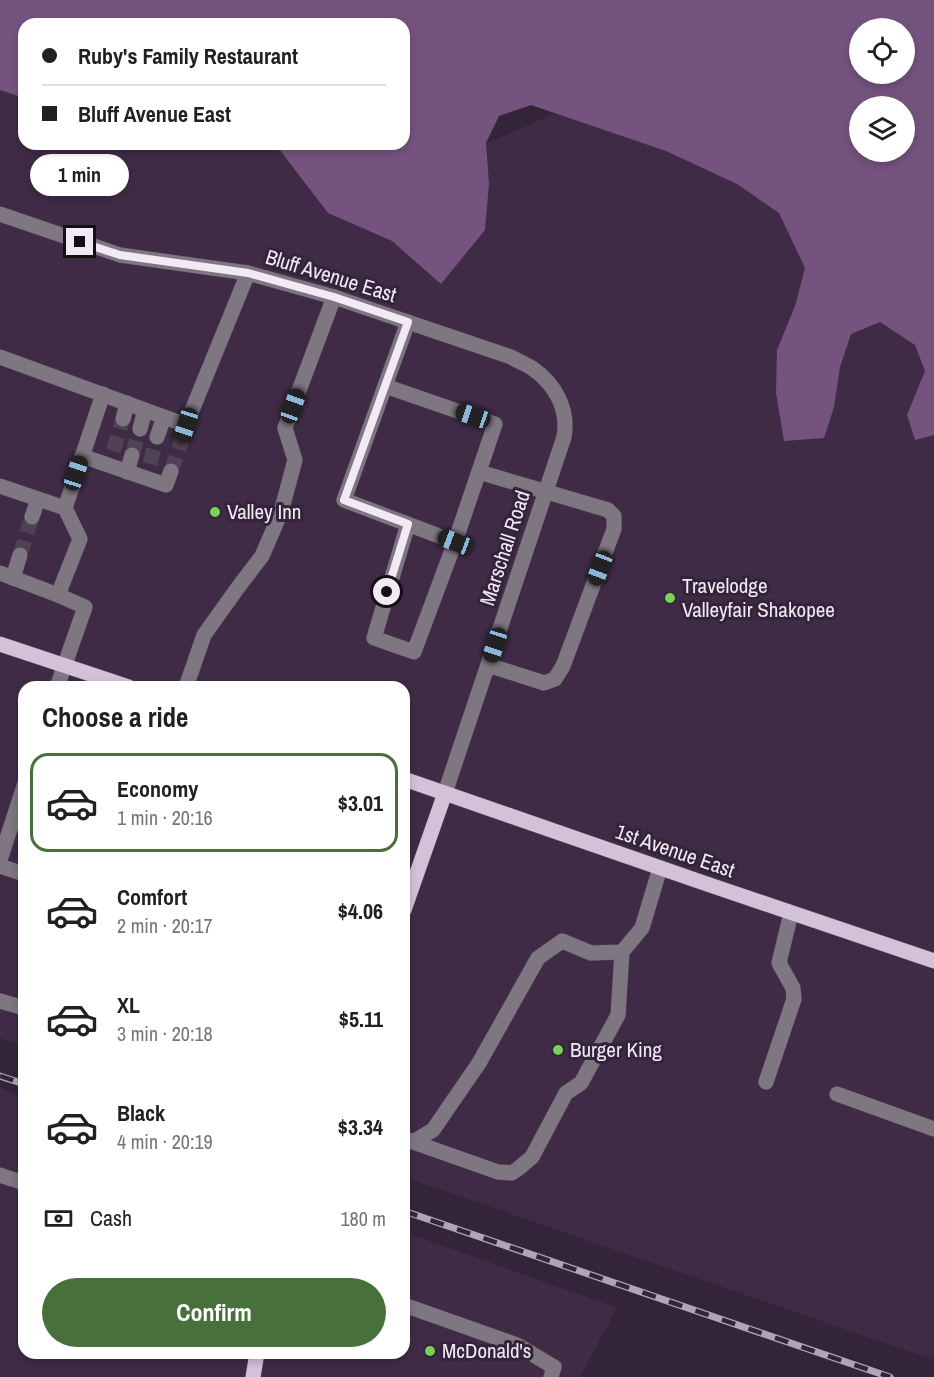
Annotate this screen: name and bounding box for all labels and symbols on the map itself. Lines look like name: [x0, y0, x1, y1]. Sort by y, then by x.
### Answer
callout: 1 min: [31, 155, 130, 197]
route end: [66, 228, 93, 255]
street label: Bluff Avenue East: [262, 242, 400, 309]
car: [278, 386, 308, 426]
car: [453, 402, 493, 430]
car: [172, 405, 200, 445]
car: [62, 453, 90, 493]
street label: Marschall Road: [472, 486, 537, 609]
place label: Valley Inn: [227, 497, 301, 526]
marker: Valley Inn: [208, 505, 222, 519]
car: [435, 527, 475, 557]
car: [585, 548, 615, 588]
place label: Travelodge Valleyfair Shakopee: [682, 571, 835, 624]
route start: [373, 578, 400, 605]
marker: Travelodge Valleyfair Shakopee: [663, 591, 677, 605]
car: [481, 625, 509, 665]
street label: 1st Avenue East: [612, 817, 739, 885]
place label: Burger King: [570, 1035, 662, 1064]
marker: Burger King: [551, 1043, 565, 1057]
place label: McDonald's: [442, 1336, 531, 1365]
marker: McDonald's: [423, 1344, 437, 1358]

